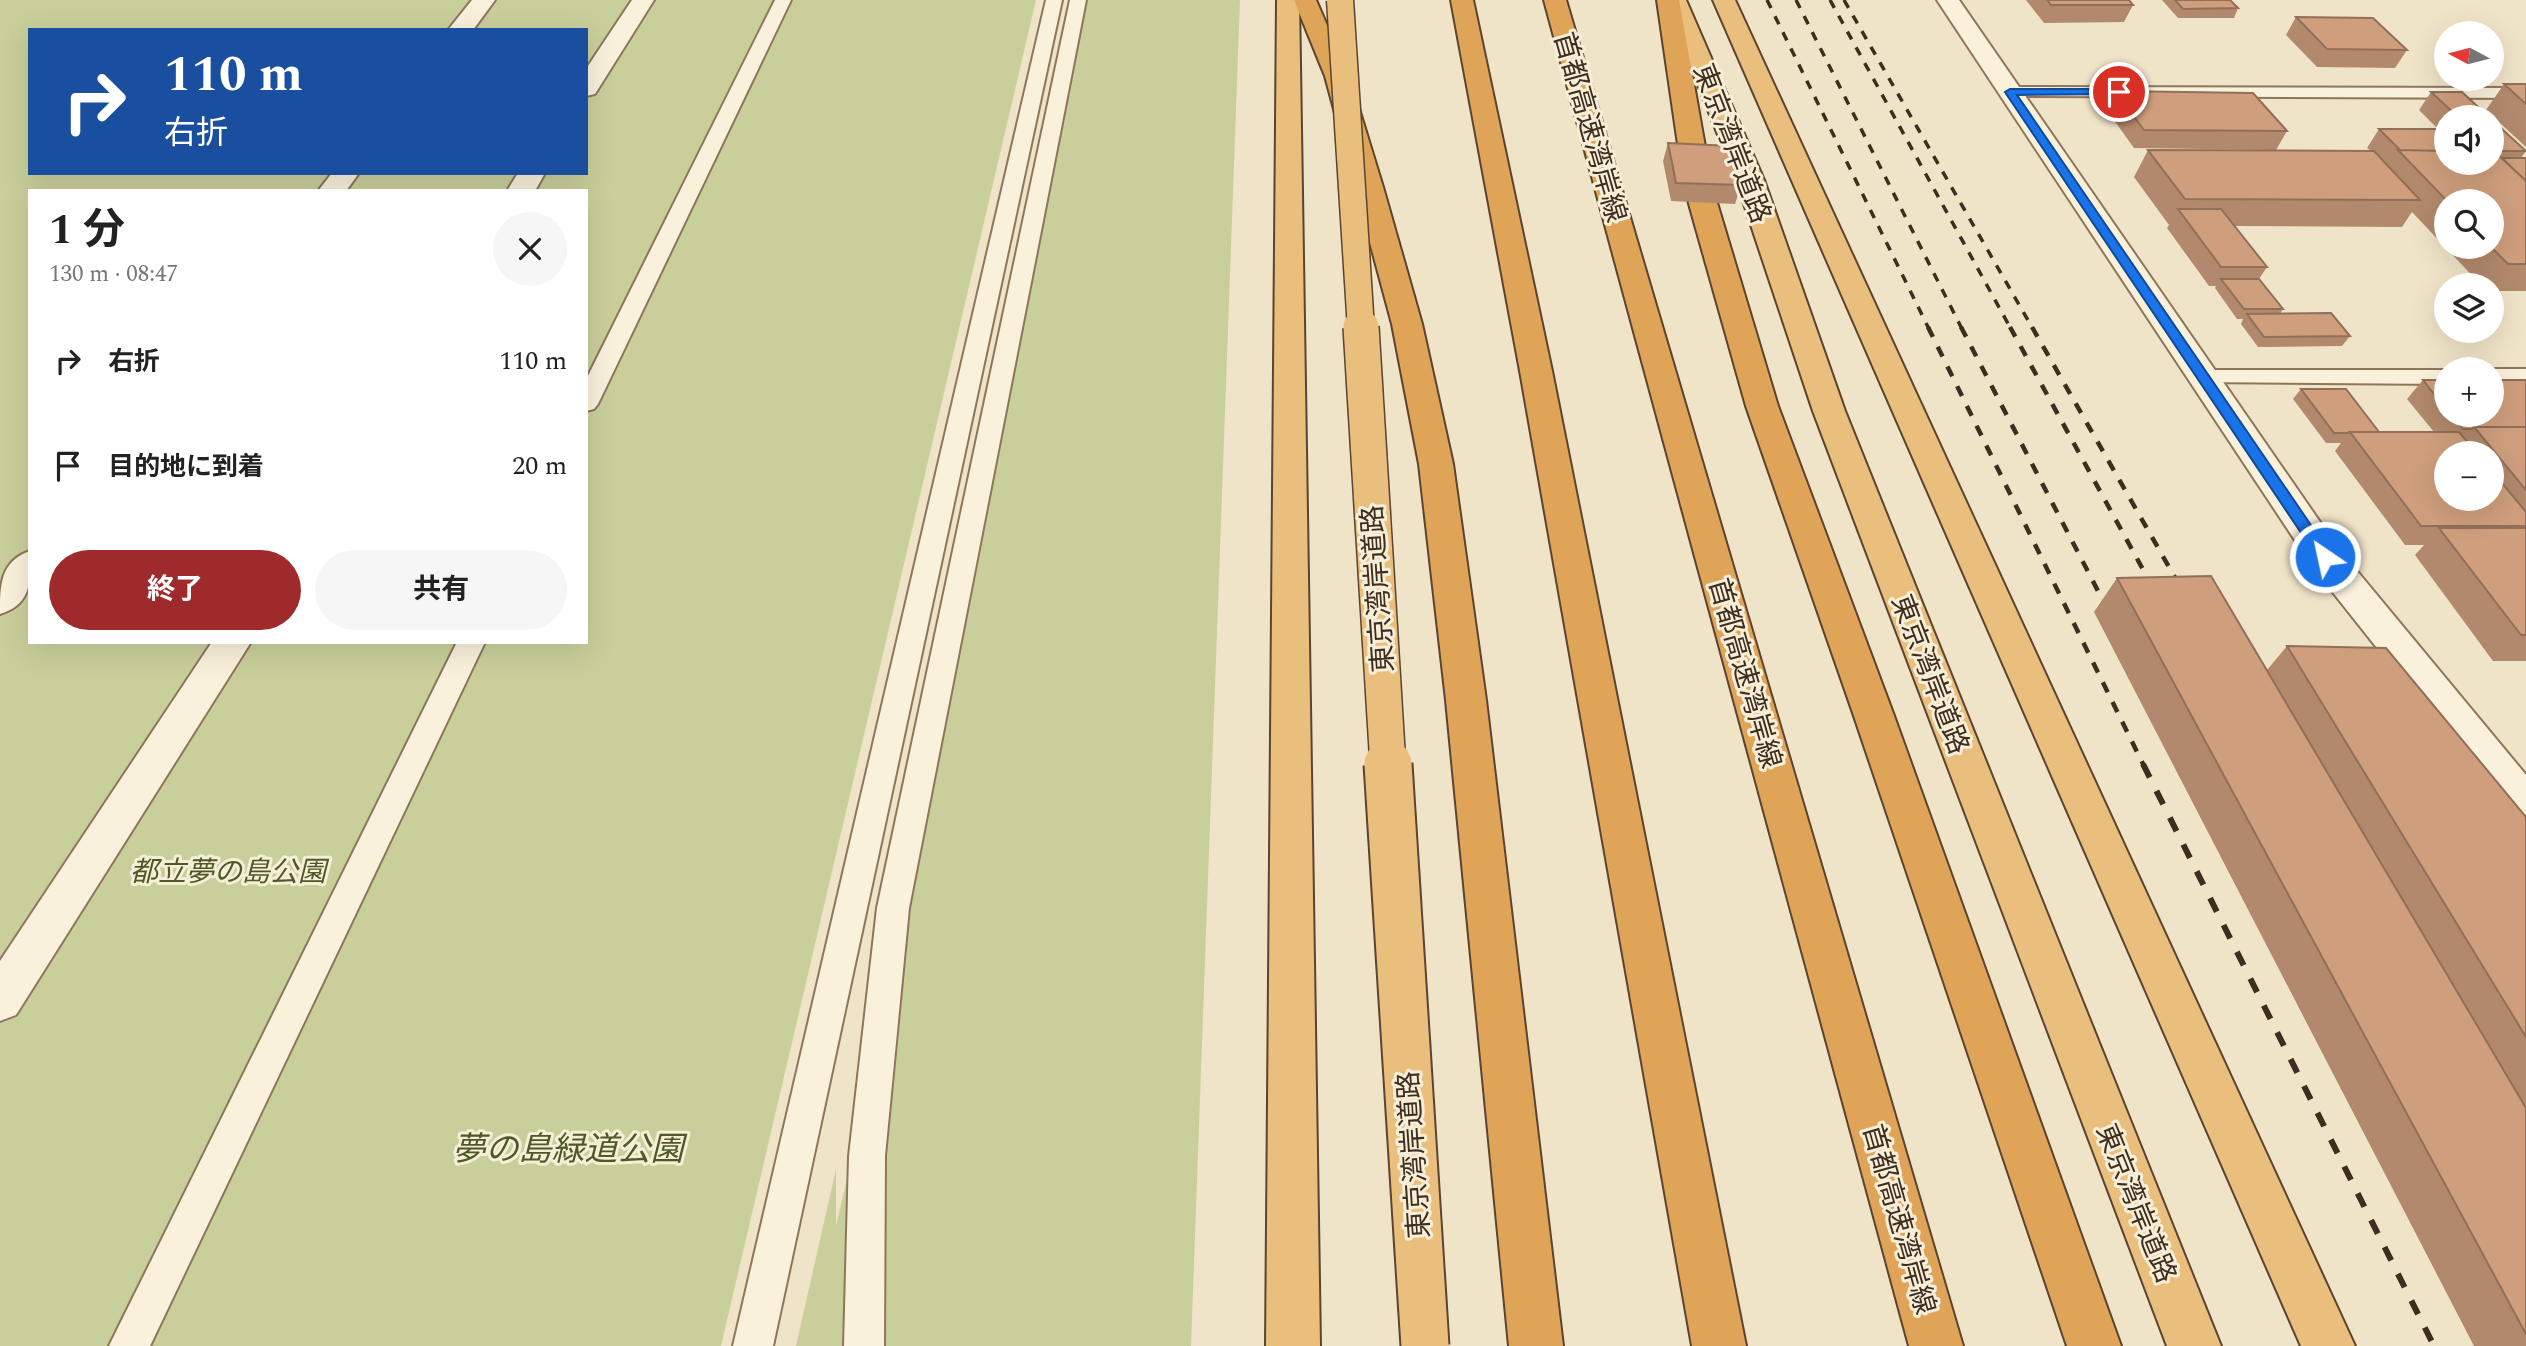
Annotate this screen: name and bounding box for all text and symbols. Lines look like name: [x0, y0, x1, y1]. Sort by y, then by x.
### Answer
north arrow: [2434, 21, 2504, 91]
map controls: [2434, 21, 2504, 511]
street label: 首都高速湾岸線: [1542, 27, 1637, 228]
text: 110 m: [164, 38, 303, 113]
icon: right: [49, 56, 140, 147]
street label: 東京湾岸道路: [1681, 57, 1782, 230]
pin: [2089, 62, 2149, 122]
icon: arrive: [2100, 73, 2138, 111]
button: sound: [2434, 105, 2504, 175]
text: 右折: [164, 109, 228, 158]
button: search: [2434, 189, 2504, 259]
text: 1 分: [49, 199, 125, 262]
button: close: [493, 212, 567, 286]
text: 130 m · 08:47: [49, 257, 178, 292]
button: layers: [2434, 273, 2504, 343]
text: 110 m: [499, 341, 567, 381]
icon: right: [49, 342, 87, 380]
text: 右折: [108, 342, 160, 382]
button: +: [2434, 357, 2504, 427]
button: −: [2434, 441, 2504, 511]
text: 20 m: [512, 446, 567, 486]
icon: arrive: [49, 447, 87, 485]
text: 目的地に到着: [108, 447, 264, 487]
street label: 東京湾岸道路: [1351, 504, 1406, 674]
position arrow: [2288, 520, 2362, 594]
button: 終了: [49, 550, 301, 630]
button: 共有: [315, 550, 567, 630]
street label: 首都高速湾岸線: [1697, 573, 1792, 774]
street label: 東京湾岸道路: [1879, 588, 1980, 761]
park label: 都立夢の島公園: [130, 851, 330, 894]
street label: 東京湾岸道路: [1387, 1070, 1442, 1240]
street label: 東京湾岸道路: [2084, 1118, 2187, 1290]
street label: 首都高速湾岸線: [1851, 1119, 1946, 1320]
park label: 夢の島緑道公園: [453, 1125, 688, 1175]

